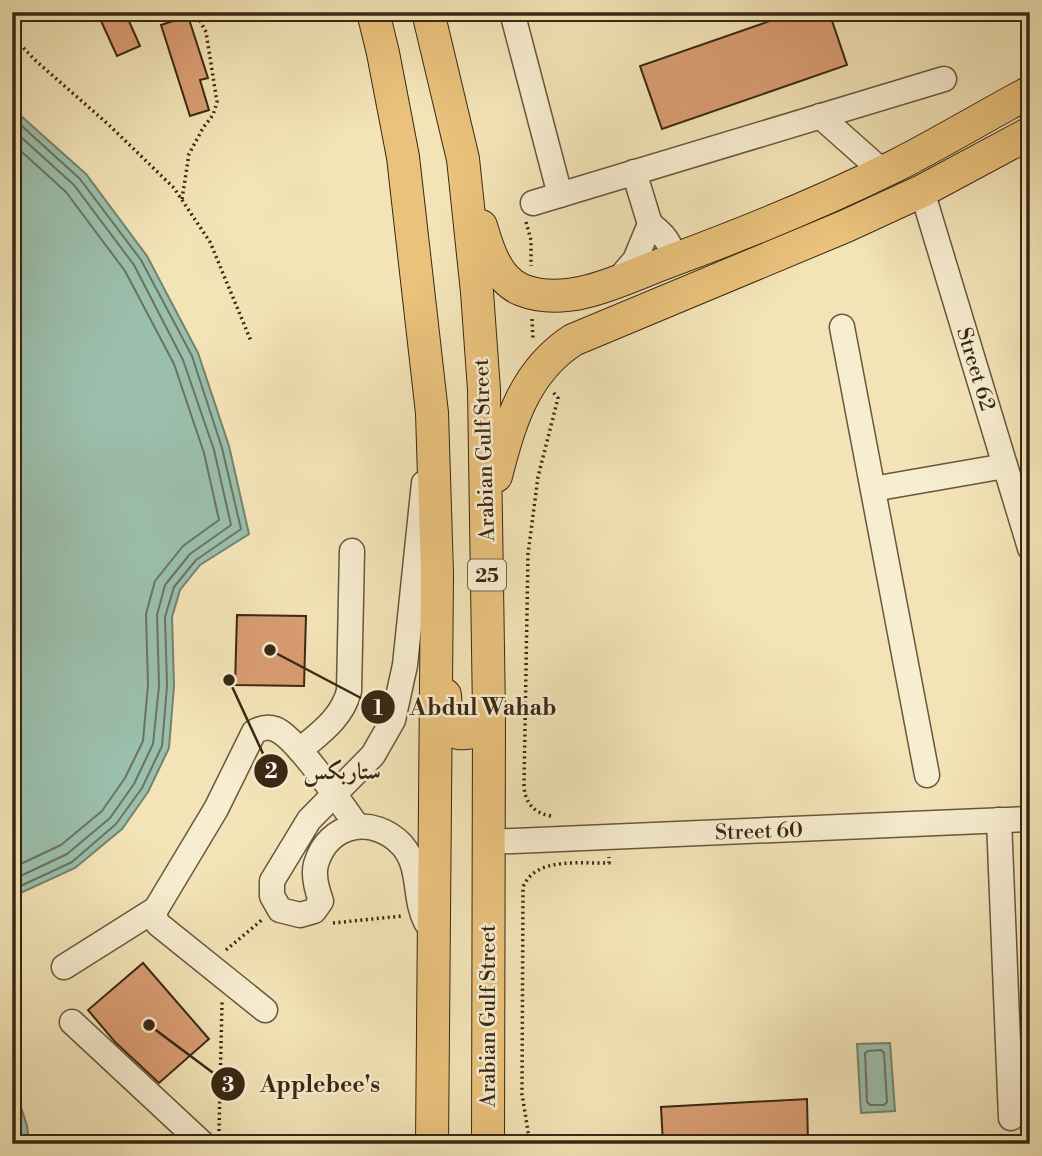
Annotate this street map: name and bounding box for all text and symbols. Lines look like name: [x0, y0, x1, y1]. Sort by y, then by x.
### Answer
street label: Street 62: [950, 324, 1000, 414]
street label: Arabian Gulf Street: [469, 357, 501, 543]
road number: 25: [468, 560, 506, 590]
callout: Abdul Wahab: [361, 685, 571, 729]
text: Abdul Wahab: [409, 694, 556, 722]
text: 1: [373, 696, 383, 722]
callout: ستاربكس: [254, 749, 394, 793]
text: ستاربكس: [303, 758, 381, 787]
text: 2: [264, 759, 278, 785]
street label: Street 60: [715, 817, 803, 847]
street label: Arabian Gulf Street: [476, 924, 502, 1109]
callout: Applebee's: [211, 1062, 394, 1106]
text: Applebee's: [259, 1071, 380, 1099]
text: 3: [222, 1073, 234, 1099]

